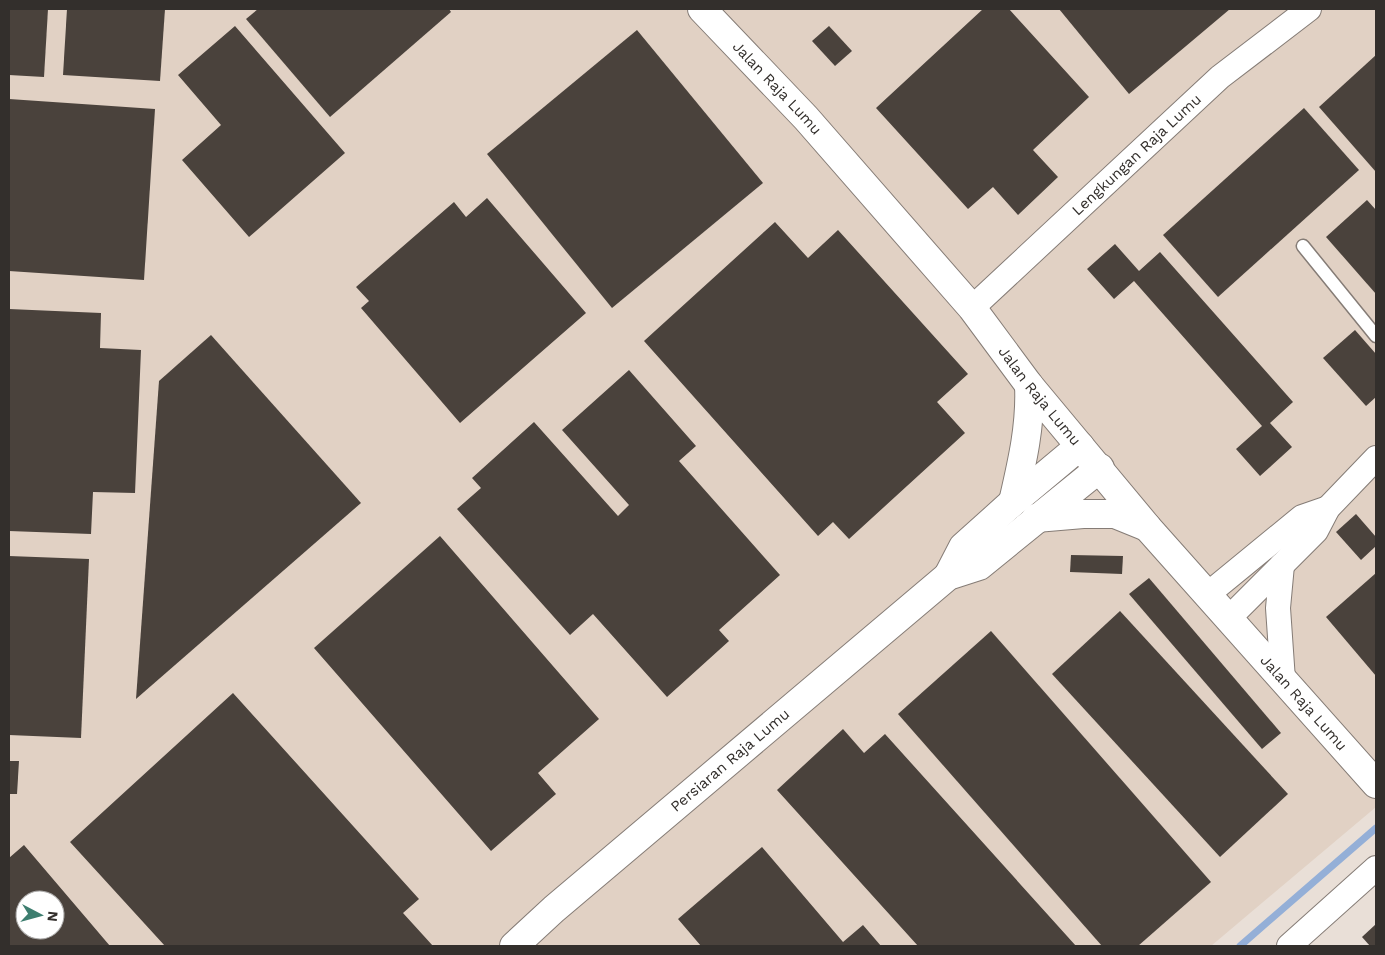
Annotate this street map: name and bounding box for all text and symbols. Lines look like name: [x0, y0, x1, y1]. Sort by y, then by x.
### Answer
street label: Jalan Raja Lumu: [729, 38, 825, 138]
street label: Lengkungan Raja Lumu: [1068, 90, 1205, 219]
street label: Jalan Raja Lumu: [995, 343, 1085, 449]
street label: Jalan Raja Lumu: [1257, 651, 1351, 754]
street label: Persiaran Raja Lumu: [667, 705, 793, 816]
north arrow: [15, 890, 65, 940]
text: N: [44, 910, 61, 922]

